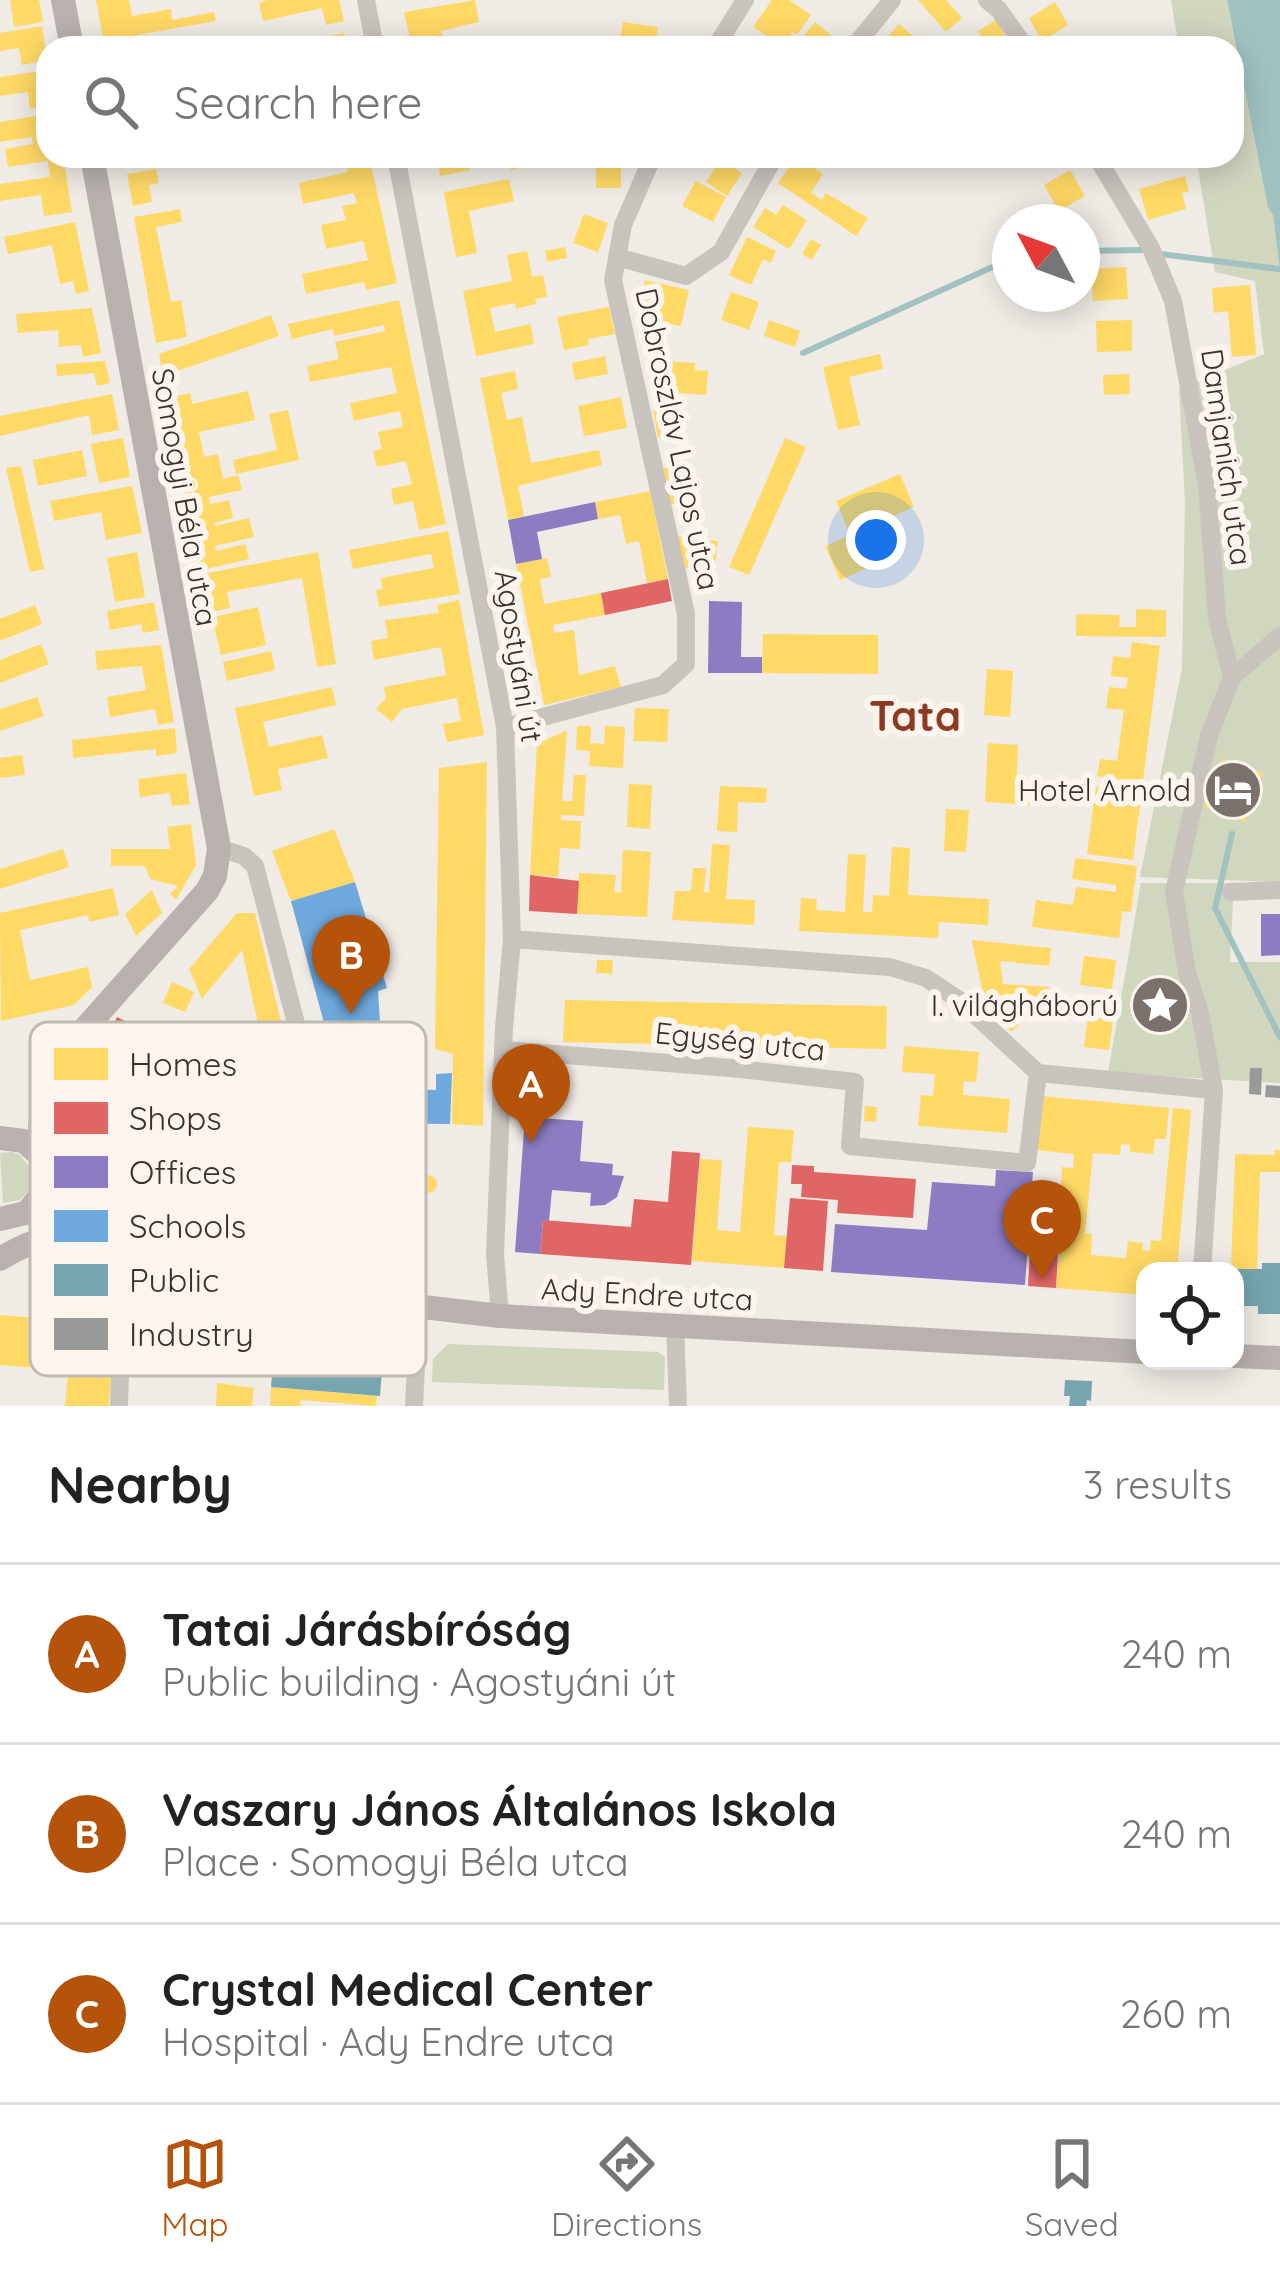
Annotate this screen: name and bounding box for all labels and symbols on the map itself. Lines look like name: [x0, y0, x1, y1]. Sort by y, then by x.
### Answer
north arrow: [992, 204, 1100, 312]
street label: Dobroszláv Lajos utca: [627, 285, 729, 593]
street label: Damjanich utca: [1193, 346, 1261, 568]
street label: Somogyi Béla utca: [144, 365, 226, 629]
your location: [846, 510, 906, 570]
street label: Agostyáni út: [487, 567, 551, 745]
district label: Tata: [869, 689, 961, 742]
hotel icon: Hotel Arnold: [1202, 759, 1264, 821]
place label: Hotel Arnold: [1018, 771, 1191, 809]
pin: B: [312, 915, 390, 1014]
place icon: I. világháború: [1129, 974, 1191, 1036]
place label: I. világháború: [931, 986, 1118, 1024]
street label: Egység utca: [653, 1013, 827, 1069]
legend: [30, 1022, 426, 1376]
text: Homes: [129, 1043, 237, 1084]
pin: A: [492, 1044, 570, 1143]
text: Shops: [129, 1097, 222, 1138]
text: Offices: [129, 1151, 236, 1192]
pin: C: [1003, 1180, 1081, 1279]
text: Schools: [129, 1205, 246, 1246]
text: Public: [129, 1259, 219, 1300]
street label: Ady Endre utca: [540, 1269, 754, 1319]
text: Industry: [129, 1313, 254, 1354]

